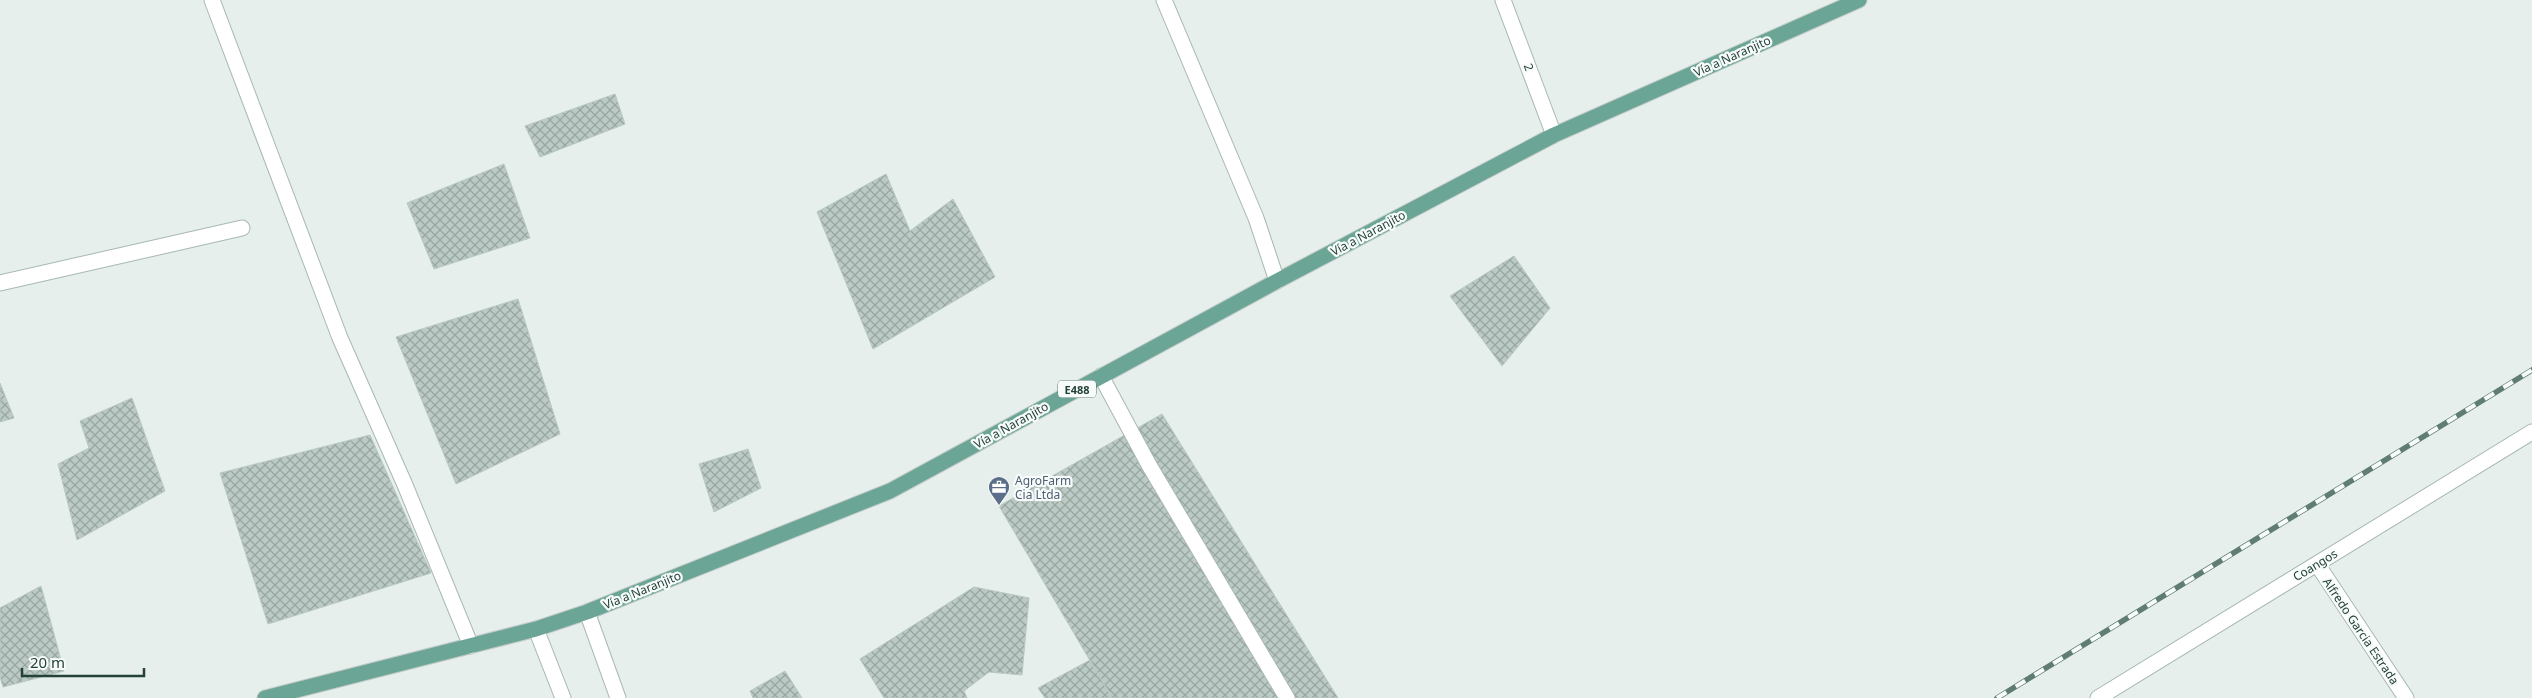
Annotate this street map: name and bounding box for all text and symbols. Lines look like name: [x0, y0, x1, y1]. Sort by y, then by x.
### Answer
street label: Vía a Naranjito: [1691, 31, 1773, 81]
street label: 2: [1520, 61, 1538, 73]
street label: Vía a Naranjito: [1328, 206, 1408, 260]
road number: E488: [1058, 380, 1096, 398]
street label: Vía a Naranjito: [971, 398, 1051, 452]
place label: AgroFarm Cia Ltda: [1015, 472, 1071, 503]
office icon: AgroFarm Cia Ltda: [987, 475, 1011, 506]
street label: Coangos: [2289, 545, 2341, 585]
street label: Vía a Naranjito: [601, 567, 683, 613]
street label: Alfredo Garcia Estrada: [2319, 574, 2403, 688]
scale bar: [22, 646, 145, 678]
text: 20 m: [30, 652, 65, 672]

